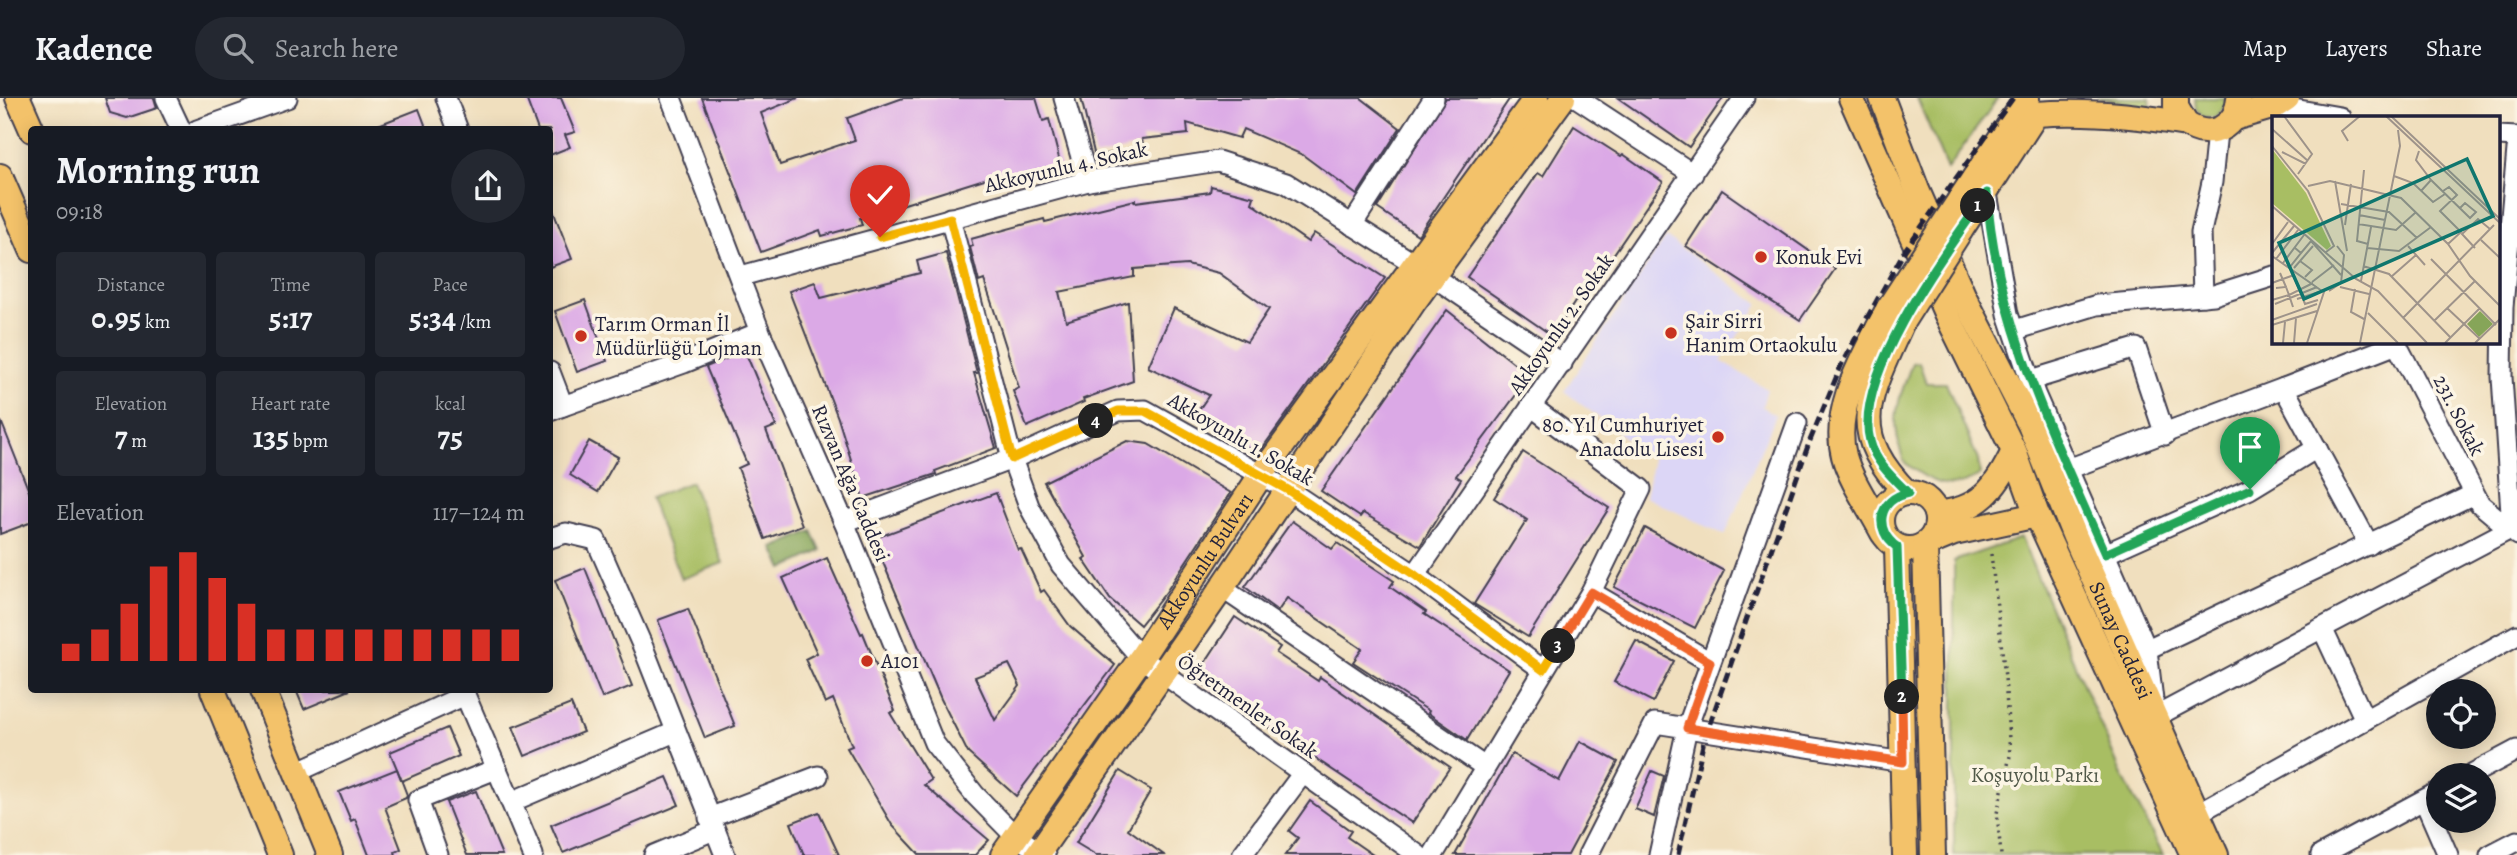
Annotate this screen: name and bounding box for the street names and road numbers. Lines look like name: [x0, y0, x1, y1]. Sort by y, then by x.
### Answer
street label: Akkoyunlu 4. Sokak: [981, 135, 1151, 200]
street label: Akkoyunlu 2. Sokak: [1501, 247, 1621, 401]
street label: 231. Sokak: [2427, 370, 2492, 461]
street label: Akkoyunlu 1. Sokak: [1162, 385, 1320, 492]
street label: Rızvan Ağa Caddesi: [805, 400, 897, 566]
street label: Akkoyunlu Bulvarı: [1150, 487, 1260, 635]
street label: Sunay Caddesi: [2082, 577, 2159, 704]
street label: Öğretmenler Sokak: [1172, 647, 1324, 765]

